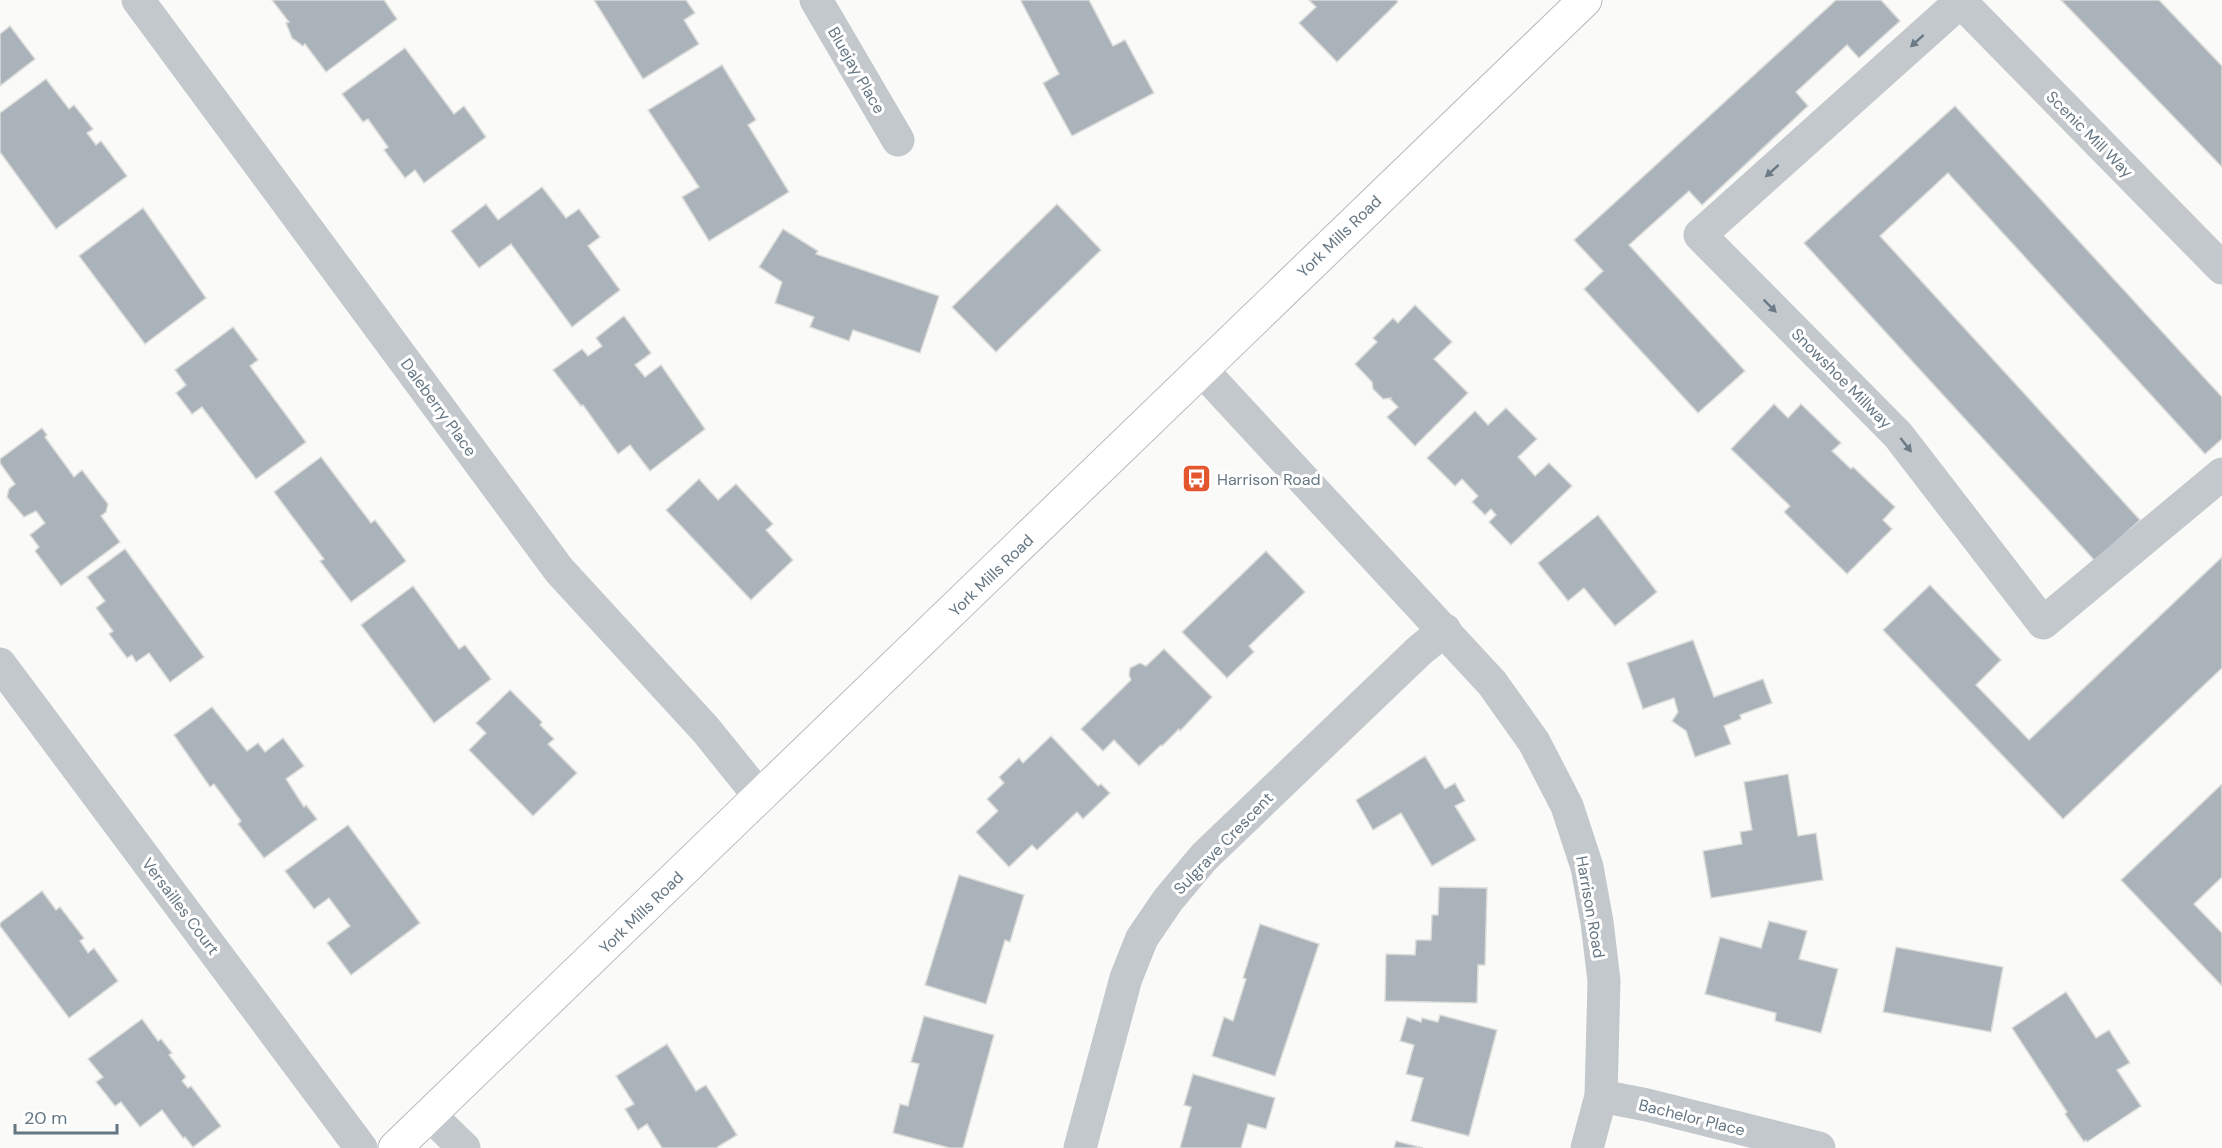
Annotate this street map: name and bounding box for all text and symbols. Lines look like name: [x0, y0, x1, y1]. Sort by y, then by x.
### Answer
street label: Bluejay Place: [823, 23, 890, 117]
one-way arrow: [1909, 34, 1924, 48]
street label: Scenic Mill Way: [2042, 86, 2138, 182]
one-way arrow: [1764, 164, 1779, 178]
street label: York Mills Road: [1293, 191, 1386, 282]
one-way arrow: [1763, 298, 1777, 312]
street label: Snowshoe Millway: [1787, 324, 1896, 433]
street label: Daleberry Place: [396, 354, 481, 460]
one-way arrow: [1900, 438, 1912, 453]
bus stop icon: Harrison Road: [1180, 463, 1212, 495]
place label: Harrison Road: [1217, 469, 1321, 490]
street label: York Mills Road: [945, 530, 1038, 621]
street label: Sulgrave Crescent: [1169, 788, 1278, 899]
street label: Versailles Court: [137, 854, 224, 959]
street label: Harrison Road: [1571, 854, 1610, 960]
street label: York Mills Road: [595, 867, 688, 958]
street label: Bachelor Place: [1637, 1094, 1747, 1141]
scale bar: [15, 1097, 117, 1135]
text: 20 m: [24, 1106, 67, 1130]

